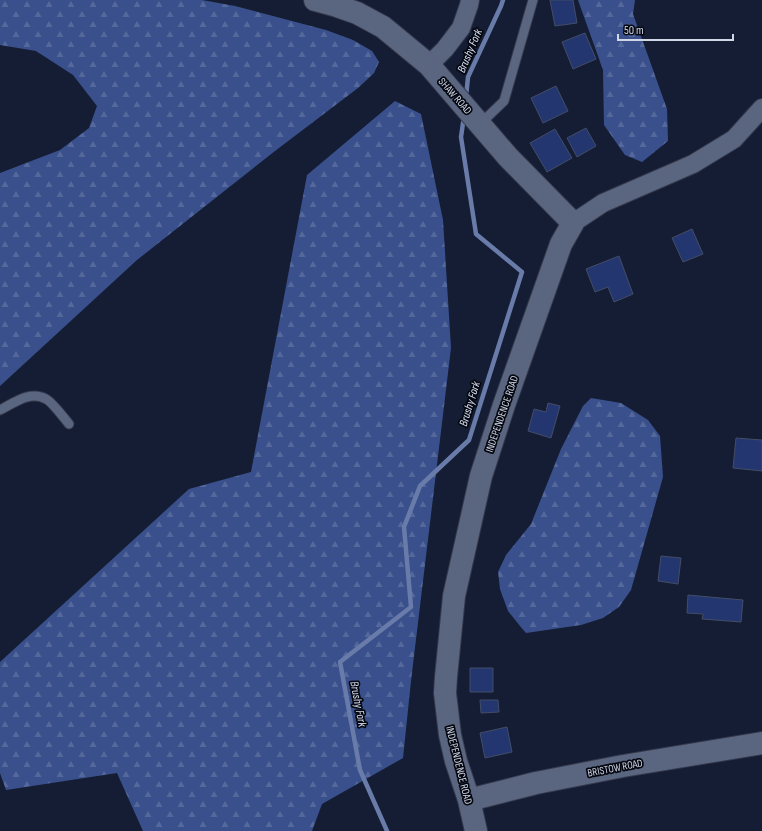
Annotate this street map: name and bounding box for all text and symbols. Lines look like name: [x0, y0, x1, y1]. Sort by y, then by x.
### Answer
scale bar: [618, 16, 733, 42]
text: 50 m: [624, 23, 644, 38]
water label: Brushy Fork: [454, 26, 486, 75]
street label: SHAW ROAD: [436, 75, 474, 117]
street label: INDEPENDENCE ROAD: [483, 374, 521, 454]
water label: Brushy Fork: [456, 379, 484, 428]
water label: Brushy Fork: [346, 680, 370, 729]
street label: INDEPENDENCE ROAD: [443, 725, 475, 805]
street label: BRISTOW ROAD: [586, 756, 644, 780]

